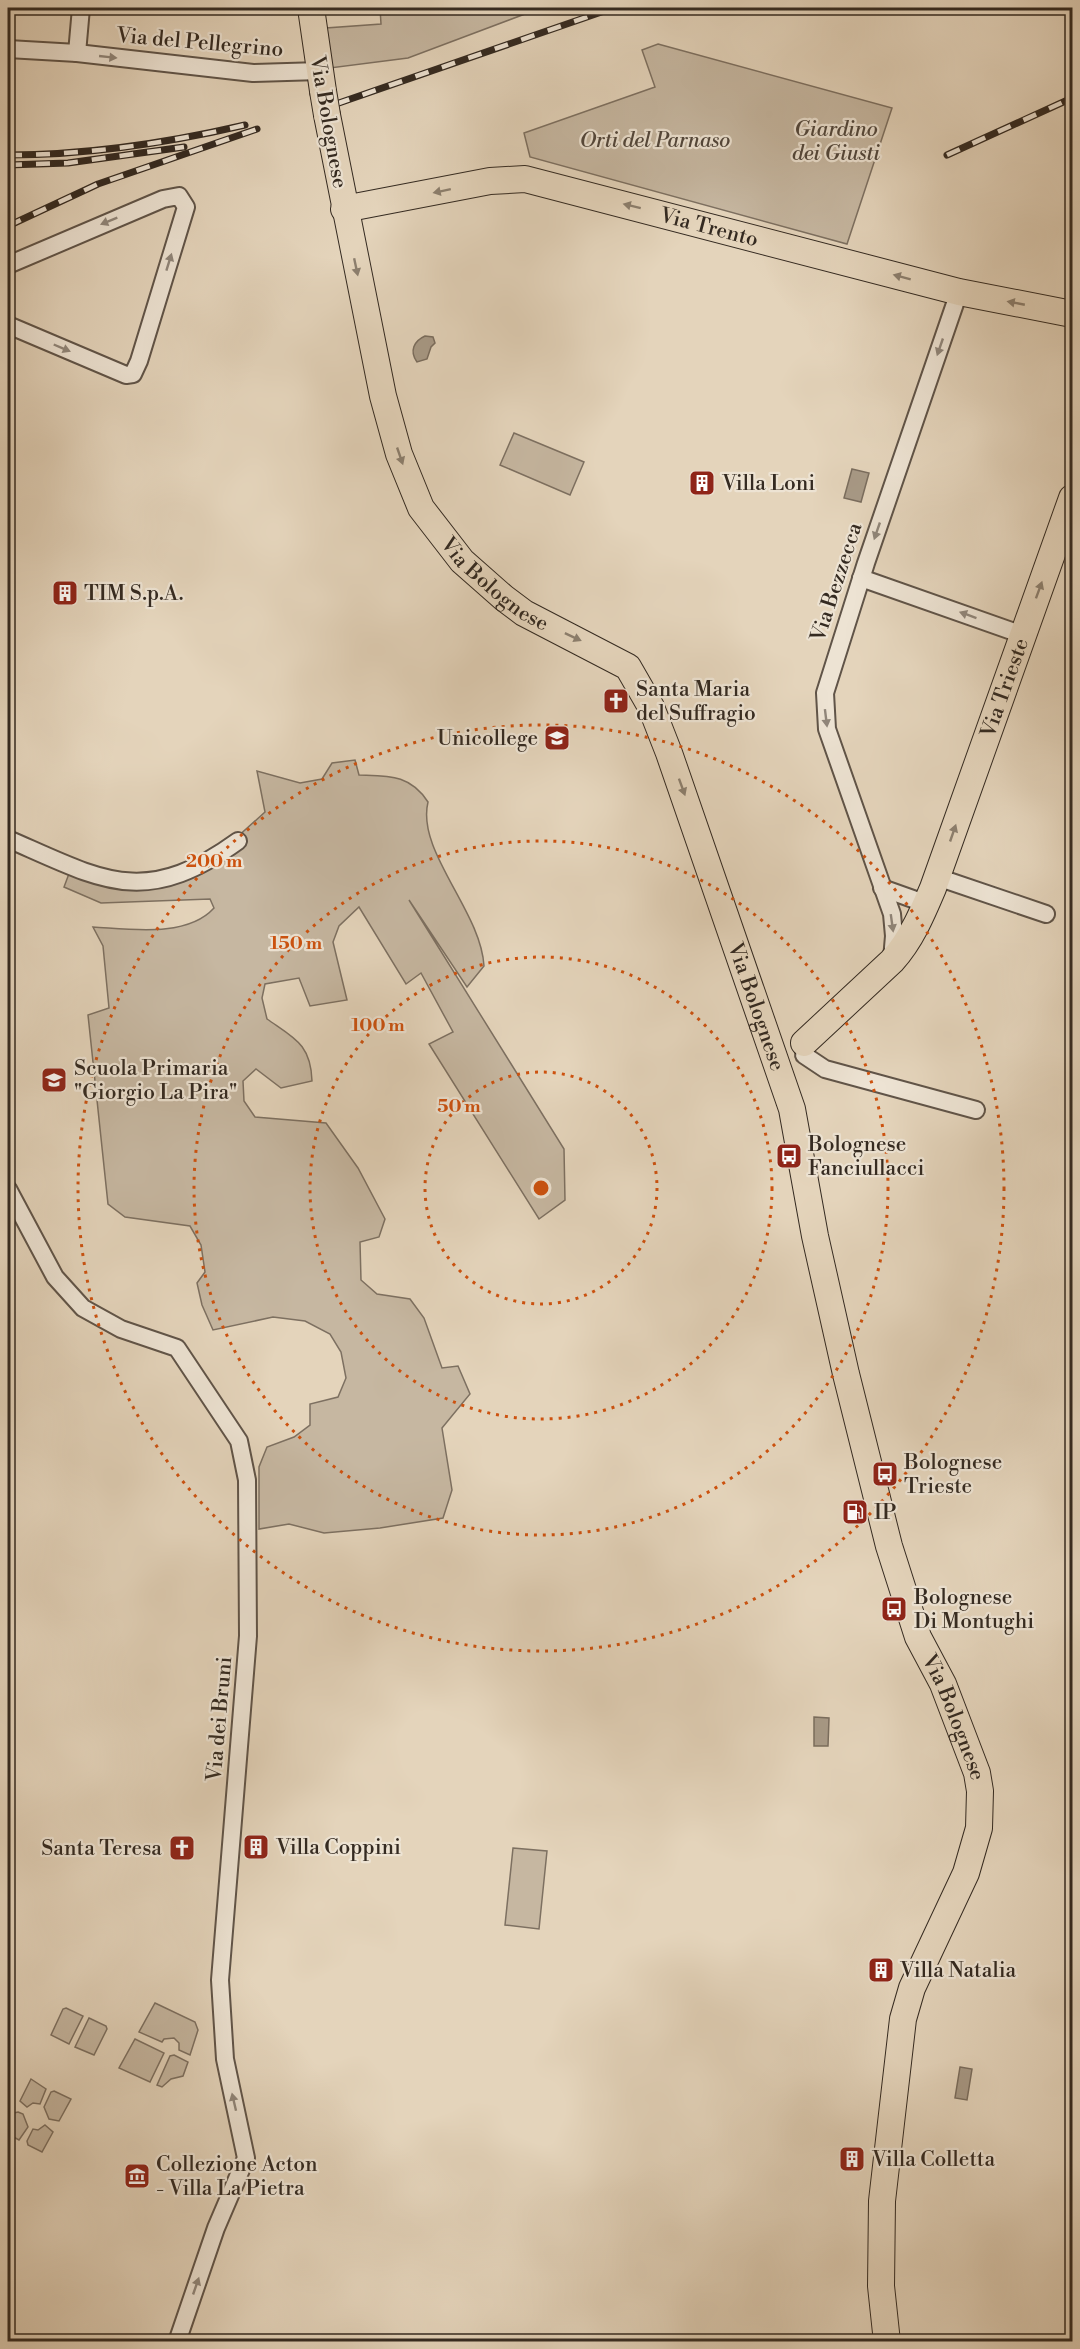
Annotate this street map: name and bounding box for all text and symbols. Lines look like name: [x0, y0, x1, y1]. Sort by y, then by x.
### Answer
street label: Via del Pellegrino: [114, 23, 285, 63]
one-way arrow: [98, 52, 117, 62]
street label: Via Bolognese: [303, 53, 352, 190]
park label: Giardino dei Giusti: [792, 117, 880, 167]
park label: Orti del Parnaso: [580, 128, 730, 154]
one-way arrow: [432, 187, 451, 196]
one-way arrow: [623, 201, 641, 210]
street label: Via Trento: [656, 202, 761, 253]
one-way arrow: [99, 216, 117, 226]
one-way arrow: [165, 253, 174, 271]
one-way arrow: [352, 258, 361, 277]
one-way arrow: [893, 271, 911, 281]
one-way arrow: [1006, 298, 1025, 307]
one-way arrow: [934, 338, 944, 356]
one-way arrow: [53, 343, 71, 353]
one-way arrow: [396, 448, 406, 466]
building icon: Villa Loni: [687, 468, 717, 498]
place label: Villa Loni: [721, 471, 815, 497]
street label: Via Bezzecca: [805, 519, 869, 646]
one-way arrow: [871, 522, 881, 540]
street label: Via Bolognese: [434, 531, 553, 637]
building icon: TIM S.p.A.: [50, 578, 80, 608]
one-way arrow: [1035, 580, 1045, 598]
place label: TIM S.p.A.: [84, 581, 184, 607]
one-way arrow: [959, 609, 977, 619]
one-way arrow: [564, 633, 581, 642]
street label: Via Trieste: [975, 635, 1035, 742]
place label: Santa Maria del Suffragio: [636, 677, 756, 727]
church icon: Santa Maria del Suffragio: [601, 686, 631, 716]
one-way arrow: [821, 709, 830, 728]
school or university icon: Unicollege: [542, 723, 572, 753]
place label: Unicollege: [437, 726, 538, 752]
one-way arrow: [678, 778, 687, 796]
one-way arrow: [948, 824, 958, 842]
text: 200 m: [186, 850, 243, 873]
one-way arrow: [888, 914, 897, 933]
text: 150 m: [270, 932, 323, 955]
street label: Via Bolognese: [721, 938, 790, 1075]
text: 100 m: [351, 1014, 405, 1037]
place label: Scuola Primaria "Giorgio La Pira": [74, 1056, 237, 1106]
school or university icon: Scuola Primaria "Giorgio La Pira": [39, 1065, 69, 1095]
text: 50 m: [437, 1095, 481, 1118]
place label: Bolognese Fanciullacci: [807, 1132, 924, 1182]
bus stop icon: Bolognese Fanciullacci: [774, 1141, 804, 1171]
centre of rings: [531, 1178, 551, 1198]
place label: Bolognese Trieste: [903, 1450, 1002, 1500]
bus stop icon: Bolognese Trieste: [870, 1459, 900, 1489]
fuel station icon: IP: [840, 1497, 870, 1527]
place label: IP: [874, 1500, 896, 1526]
place label: Bolognese Di Montughi: [913, 1585, 1034, 1635]
bus stop icon: Bolognese Di Montughi: [879, 1594, 909, 1624]
street label: Via Bolognese: [915, 1649, 990, 1782]
street label: Via dei Bruni: [201, 1655, 238, 1784]
building icon: Villa Coppini: [241, 1832, 271, 1862]
church icon: Santa Teresa: [167, 1833, 197, 1863]
place label: Villa Coppini: [275, 1835, 401, 1861]
place label: Santa Teresa: [41, 1836, 162, 1862]
building icon: Villa Natalia: [866, 1955, 896, 1985]
place label: Villa Natalia: [899, 1958, 1017, 1984]
one-way arrow: [229, 2092, 239, 2111]
building icon: Villa Colletta: [837, 2144, 867, 2174]
place label: Villa Colletta: [871, 2147, 996, 2173]
place label: Collezione Acton - Villa La Pietra: [156, 2152, 318, 2202]
museum icon: Collezione Acton - Villa La Pietra: [122, 2161, 152, 2191]
one-way arrow: [191, 2277, 201, 2295]

